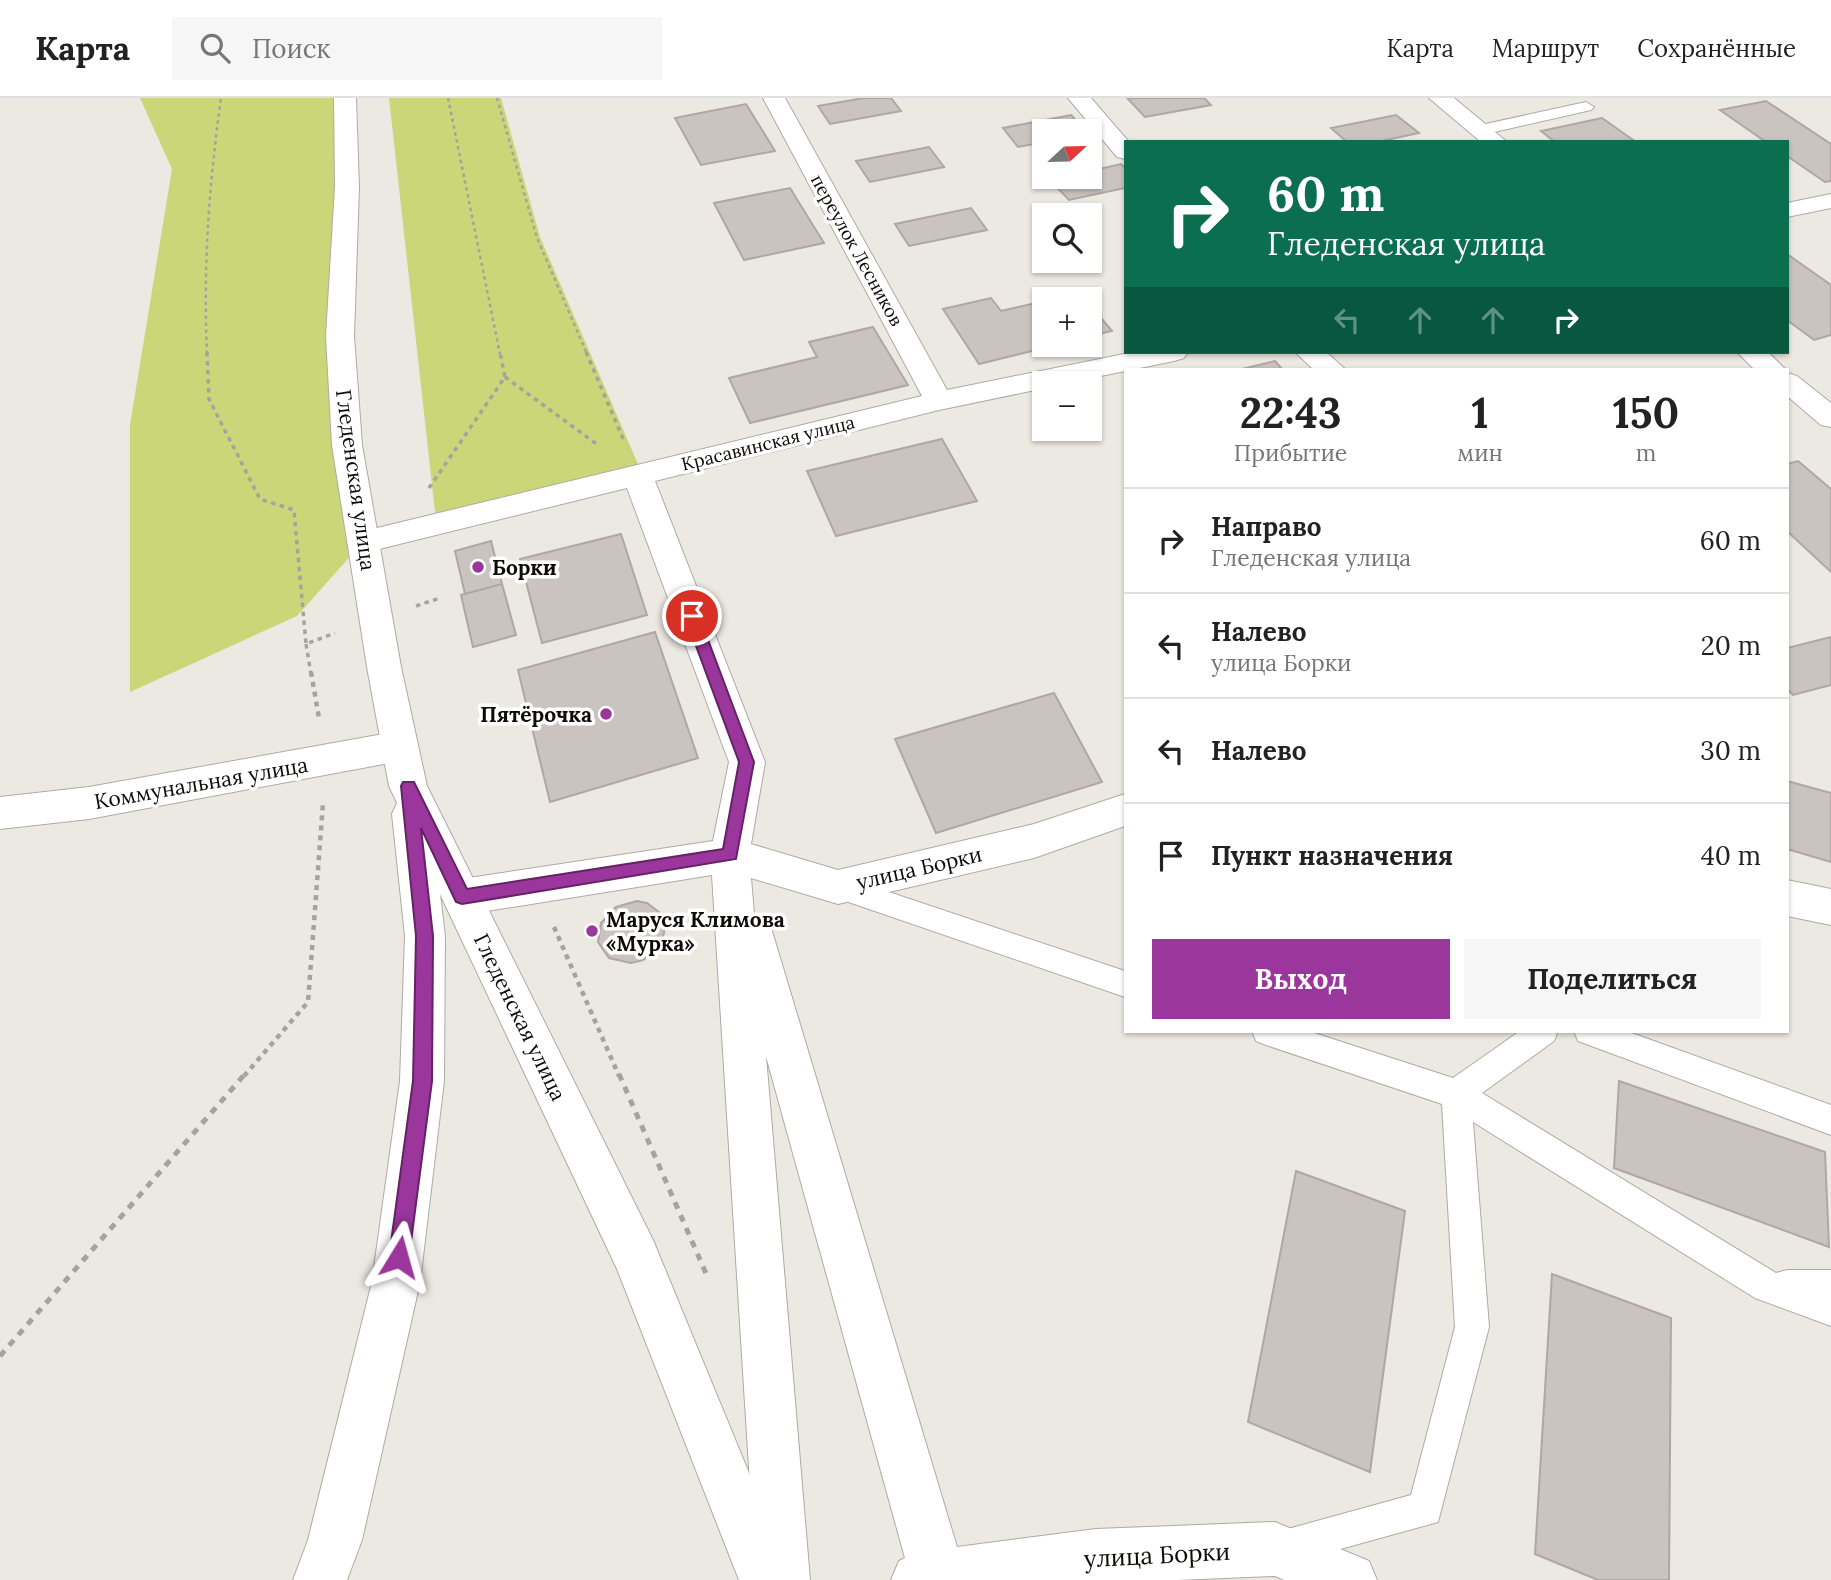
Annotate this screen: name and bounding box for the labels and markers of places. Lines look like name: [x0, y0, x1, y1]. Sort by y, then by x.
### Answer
place label: Борки: [492, 554, 557, 581]
marker: Борки: [470, 559, 486, 575]
pin: [662, 586, 722, 646]
place label: Пятёрочка: [480, 701, 592, 728]
marker: Пятёрочка: [598, 706, 614, 722]
place label: Маруся Климова «Мурка»: [606, 906, 785, 957]
marker: Маруся Климова «Мурка»: [584, 923, 600, 939]

